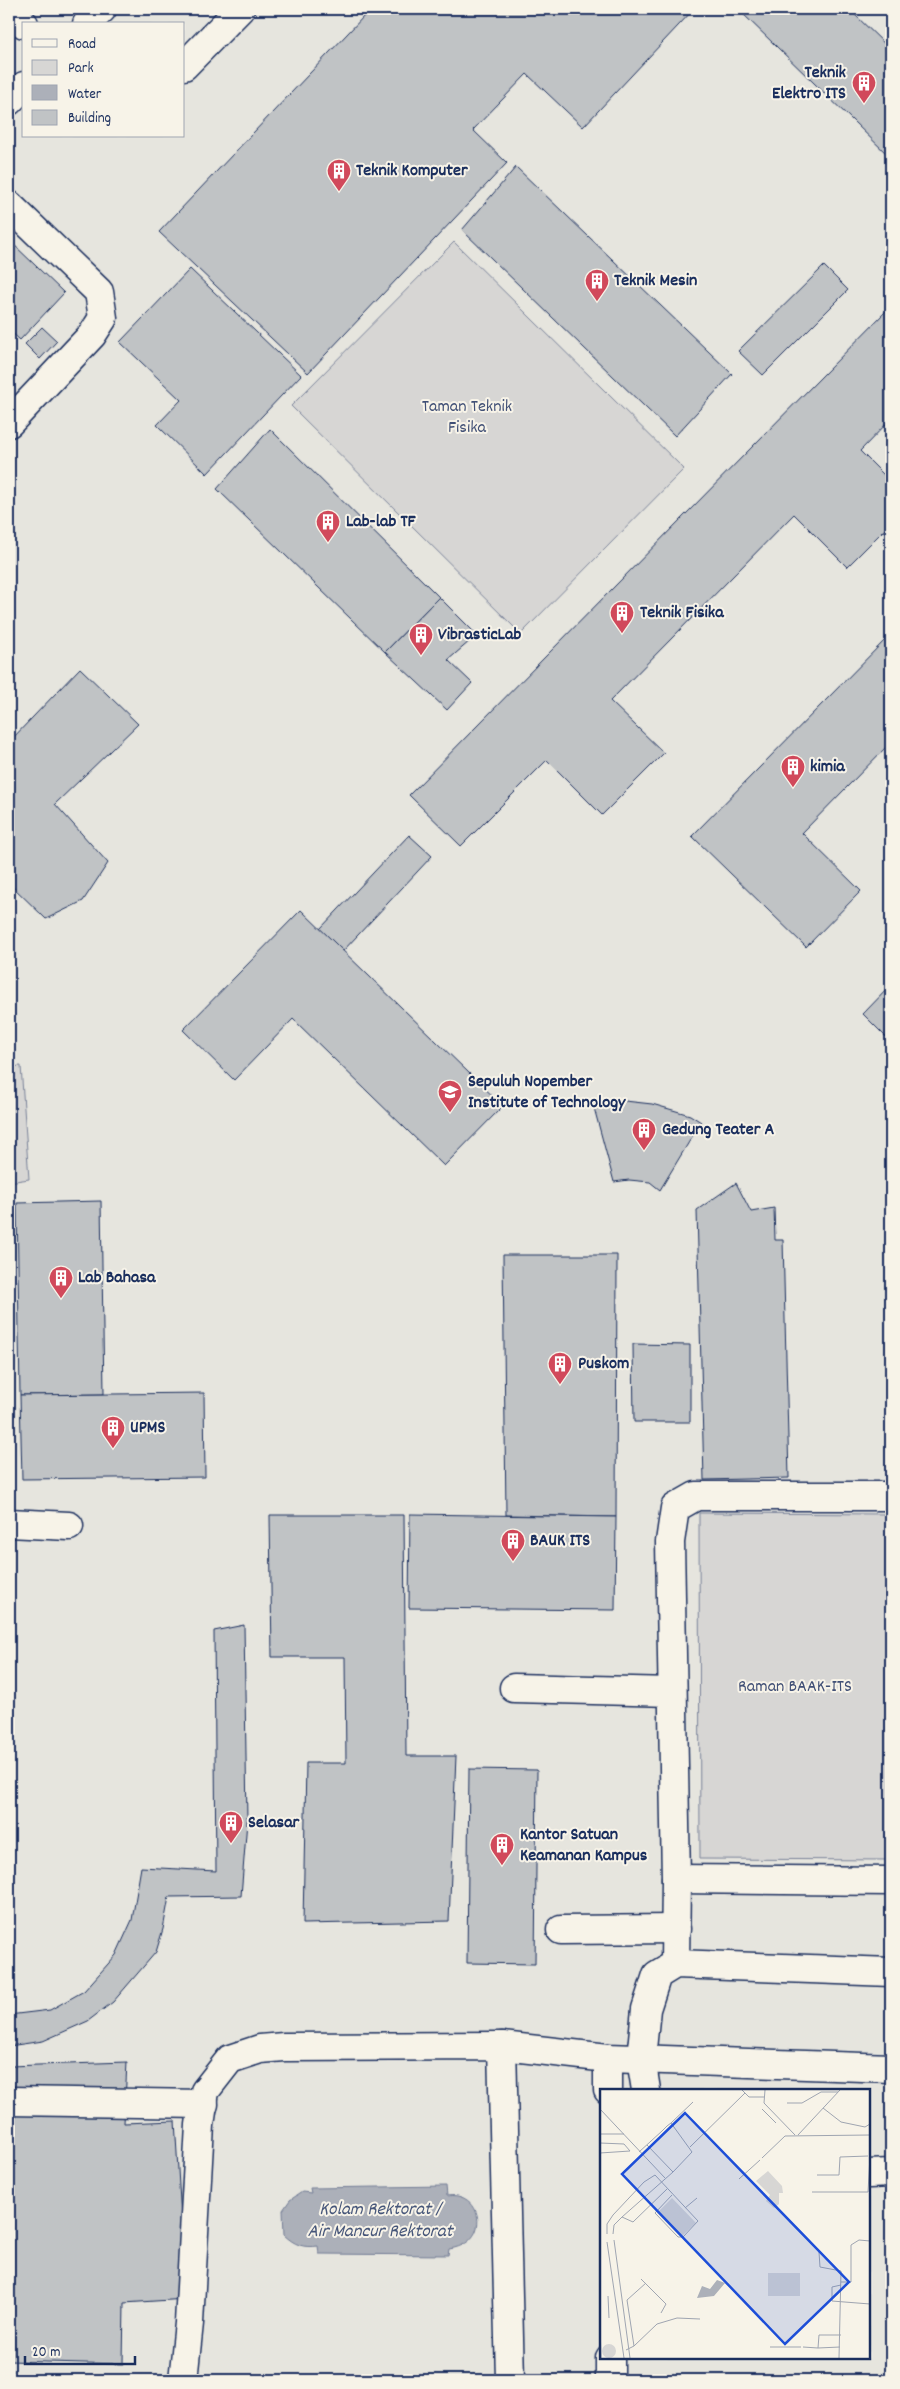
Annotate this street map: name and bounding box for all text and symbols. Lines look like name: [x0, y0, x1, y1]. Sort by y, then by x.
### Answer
legend: [22, 22, 185, 138]
text: Road: [68, 34, 96, 56]
text: Park: [68, 58, 94, 80]
place label: Teknik Elektro ITS: [772, 61, 847, 107]
building icon: Teknik Elektro ITS: [851, 70, 877, 104]
text: Water: [68, 84, 102, 106]
text: Building: [68, 108, 111, 130]
building icon: Teknik Komputer: [326, 158, 352, 192]
place label: Teknik Komputer: [356, 159, 468, 184]
building icon: Teknik Mesin: [584, 268, 610, 302]
place label: Teknik Mesin: [614, 269, 697, 294]
park label: Taman Teknik Fisika: [422, 395, 512, 441]
building icon: Lab-lab TF: [315, 509, 341, 543]
place label: Lab-lab TF: [346, 510, 417, 535]
building icon: Teknik Fisika: [609, 600, 635, 634]
place label: Teknik Fisika: [640, 601, 724, 626]
building icon: VibrasticLab: [408, 622, 434, 656]
place label: VibrasticLab: [438, 623, 521, 648]
building icon: kimia: [780, 754, 806, 788]
place label: kimia: [810, 755, 845, 780]
place label: Sepuluh Nopember Institute of Technology: [468, 1070, 626, 1116]
school or university icon: Sepuluh Nopember Institute of Technology: [437, 1079, 463, 1113]
building icon: Gedung Teater A: [631, 1117, 657, 1151]
place label: Gedung Teater A: [662, 1118, 774, 1143]
building icon: Lab Bahasa: [48, 1265, 74, 1299]
place label: Lab Bahasa: [78, 1266, 156, 1291]
building icon: Puskom: [547, 1351, 573, 1385]
place label: Puskom: [578, 1352, 629, 1377]
building icon: UPMS: [100, 1415, 126, 1449]
place label: UPMS: [130, 1416, 165, 1441]
building icon: BAUK ITS: [500, 1528, 526, 1562]
place label: BAUK ITS: [530, 1529, 590, 1554]
park label: Raman BAAK-ITS: [738, 1675, 852, 1700]
building icon: Selasar: [218, 1810, 244, 1844]
place label: Selasar: [248, 1811, 300, 1836]
place label: Kantor Satuan Keamanan Kampus: [520, 1823, 648, 1869]
building icon: Kantor Satuan Keamanan Kampus: [489, 1832, 515, 1866]
inset map: [600, 2089, 870, 2359]
water label: Kolam Rektorat / Air Mancur Rektorat: [307, 2197, 455, 2246]
scale bar: [25, 2334, 135, 2366]
text: 20 m: [32, 2342, 60, 2364]

